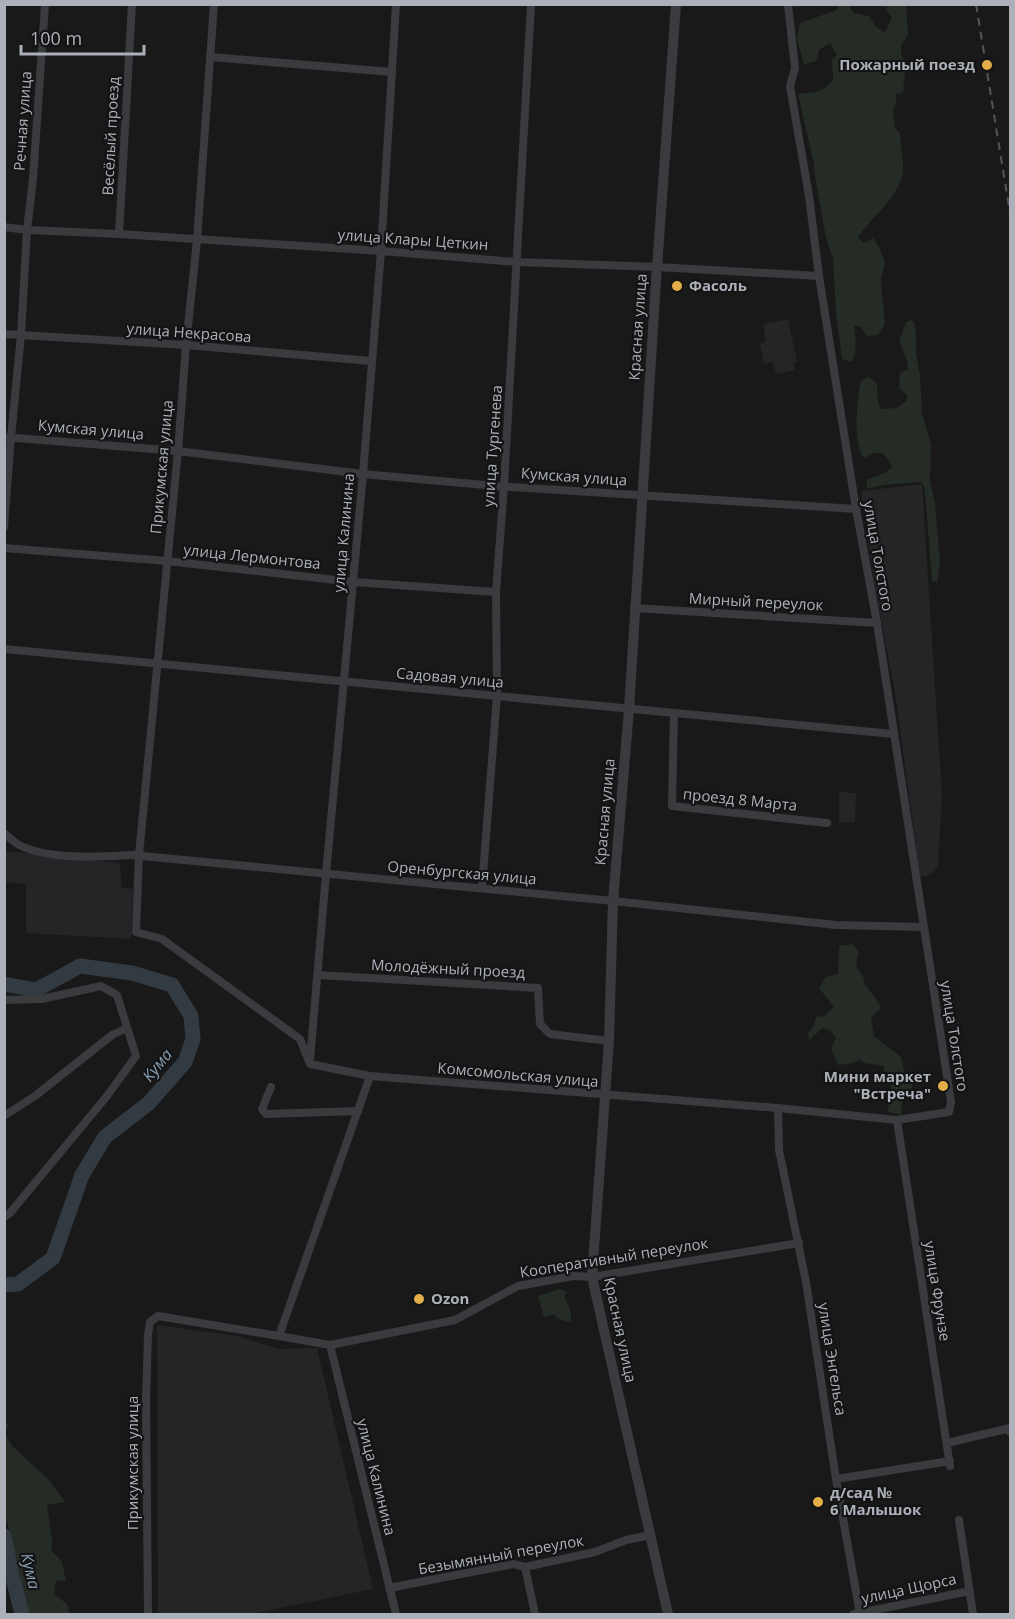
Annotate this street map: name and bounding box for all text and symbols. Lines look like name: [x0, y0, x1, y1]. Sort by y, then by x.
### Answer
scale bar: [21, 18, 144, 56]
text: 100 m: [30, 26, 82, 50]
place label: Пожарный поезд: [839, 54, 975, 74]
marker: Пожарный поезд: [980, 58, 994, 72]
street label: Речная улица: [9, 70, 35, 171]
street label: Весёлый проезд: [97, 76, 123, 196]
street label: улица Клары Цеткин: [337, 224, 489, 254]
street label: Красная улица: [623, 273, 651, 381]
place label: Фасоль: [689, 275, 747, 295]
marker: Фасоль: [670, 279, 684, 293]
street label: улица Некрасова: [126, 318, 252, 346]
street label: улица Тургенева: [478, 384, 506, 507]
street label: Прикумская улица: [145, 399, 177, 535]
street label: Кумская улица: [37, 414, 145, 444]
street label: Кумская улица: [520, 462, 628, 490]
street label: улица Калинина: [328, 472, 358, 593]
street label: улица Толстого: [859, 499, 899, 613]
street label: улица Лермонтова: [182, 539, 322, 573]
street label: Мирный переулок: [688, 587, 824, 615]
street label: Садовая улица: [395, 662, 505, 692]
street label: Красная улица: [589, 758, 619, 866]
street label: проезд 8 Марта: [682, 783, 798, 815]
street label: Оренбургская улица: [387, 856, 538, 888]
street label: Молодёжный проезд: [370, 954, 526, 982]
street label: улица Толстого: [936, 979, 974, 1093]
water label: Кума: [137, 1044, 177, 1086]
street label: Комсомольская улица: [437, 1057, 599, 1091]
place label: Мини маркет "Встреча": [824, 1066, 931, 1103]
marker: Мини маркет "Встреча": [936, 1079, 950, 1093]
street label: Кооперативный переулок: [518, 1232, 710, 1282]
street label: улица Фрунзе: [920, 1239, 956, 1342]
street label: Красная улица: [600, 1275, 642, 1384]
place label: Ozon: [431, 1288, 469, 1308]
marker: Ozon: [412, 1292, 426, 1306]
street label: улица Энгельса: [814, 1301, 852, 1417]
street label: Прикумская улица: [122, 1396, 142, 1530]
street label: улица Калинина: [353, 1416, 401, 1537]
place label: д/сад № 6 Малышок: [830, 1482, 922, 1519]
marker: д/сад № 6 Малышок: [811, 1495, 825, 1509]
street label: Безымянный переулок: [416, 1530, 585, 1578]
water label: Кума: [16, 1551, 46, 1591]
street label: улица Щорса: [860, 1568, 958, 1608]

